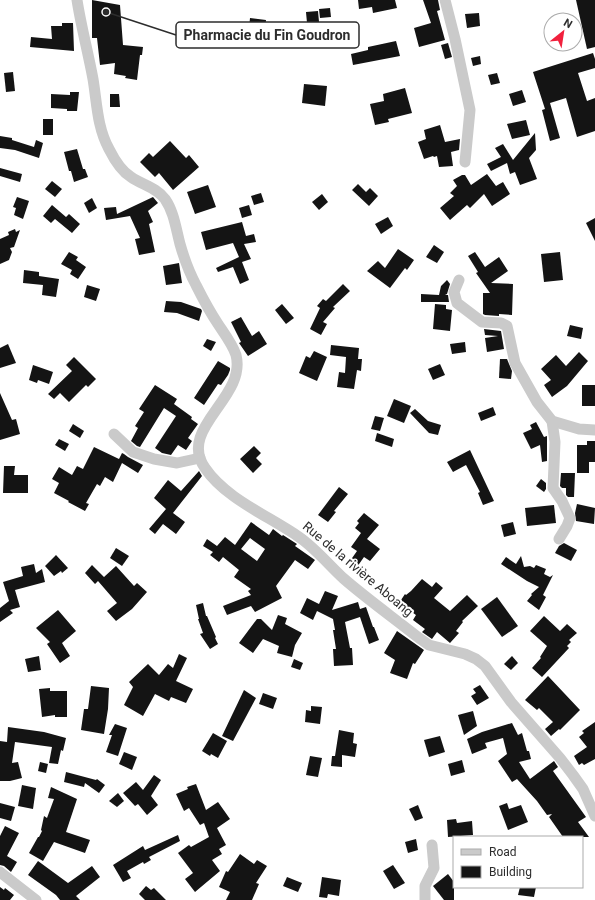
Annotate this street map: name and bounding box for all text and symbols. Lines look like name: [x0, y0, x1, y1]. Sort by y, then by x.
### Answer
north arrow: [543, 12, 583, 52]
text: N: [561, 16, 575, 31]
callout: Pharmacie du Fin Goudron: [176, 22, 359, 48]
text: Pharmacie du Fin Goudron: [184, 27, 351, 43]
street label: Rue de la rivière Aboang: [300, 518, 416, 620]
legend: [453, 836, 583, 888]
text: Road: [489, 845, 517, 859]
text: Building: [489, 865, 532, 879]

